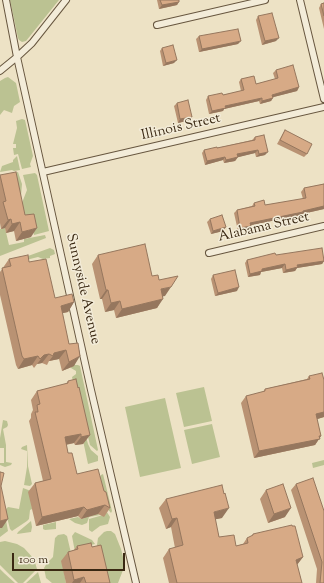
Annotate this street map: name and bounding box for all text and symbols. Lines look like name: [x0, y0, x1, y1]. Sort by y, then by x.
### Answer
street label: Illinois Street: [140, 111, 222, 145]
street label: Alabama Street: [217, 209, 311, 247]
street label: Sunnyside Avenue: [61, 232, 103, 346]
scale bar: [14, 545, 127, 571]
text: 100 m: [19, 551, 48, 569]

